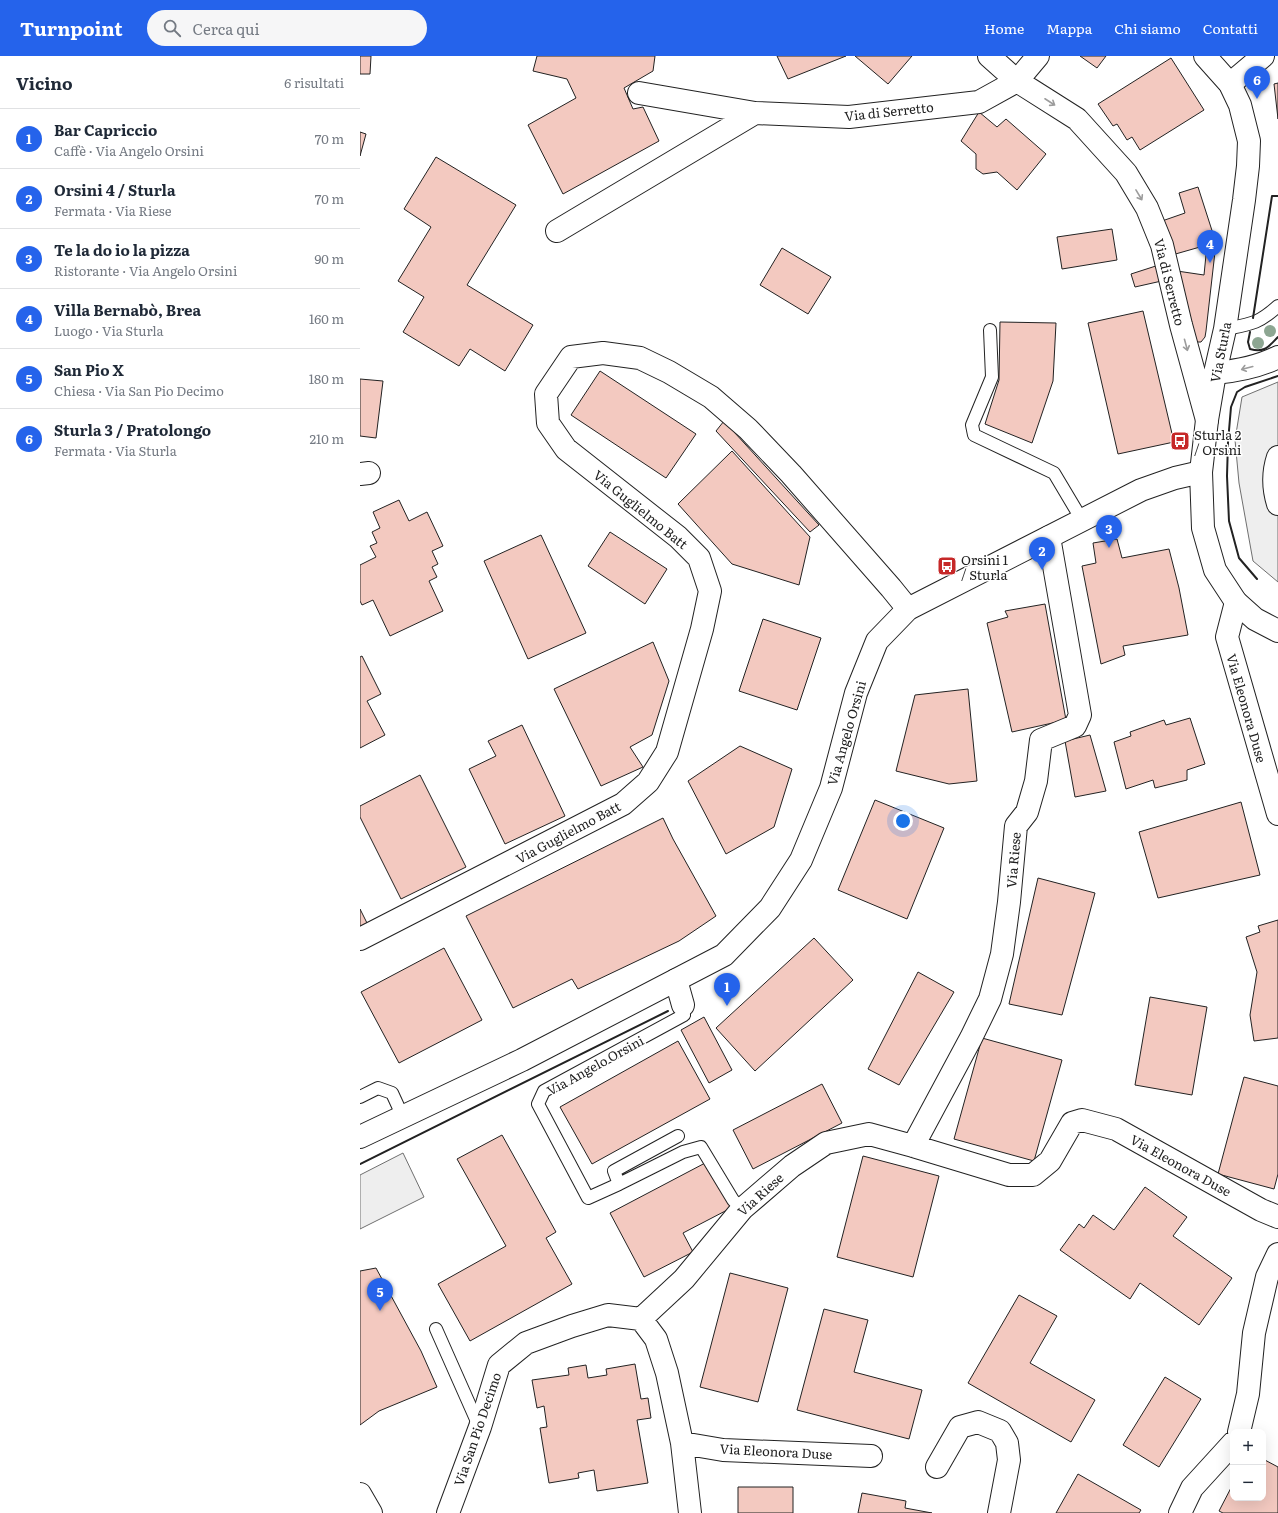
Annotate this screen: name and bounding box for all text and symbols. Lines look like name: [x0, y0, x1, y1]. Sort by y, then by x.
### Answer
search box: [147, 10, 427, 46]
text: Turnpoint: [20, 14, 123, 42]
icon: search: [161, 17, 183, 39]
text: Cerca qui: [193, 17, 260, 40]
text: Home: [984, 18, 1024, 38]
text: Mappa: [1046, 18, 1092, 38]
text: Chi siamo: [1114, 18, 1181, 38]
text: Contatti: [1203, 18, 1258, 38]
pin: 6: [1244, 66, 1270, 99]
text: Vicino: [16, 70, 73, 95]
text: 6 risultati: [284, 73, 344, 92]
street label: Via di Serretto: [844, 97, 935, 125]
one-way arrow: [1044, 98, 1055, 106]
text: Bar Capriccio: [54, 118, 157, 141]
text: 1: [26, 129, 32, 148]
text: 70 m: [315, 129, 344, 148]
text: Caffè · Via Angelo Orsini: [54, 141, 204, 160]
text: Orsini 4 / Sturla: [54, 178, 176, 201]
text: 2: [26, 189, 32, 208]
text: 70 m: [315, 189, 344, 208]
one-way arrow: [1135, 189, 1143, 200]
text: Fermata · Via Riese: [54, 201, 171, 220]
pin: 4: [1197, 230, 1223, 263]
street label: Via di Serretto: [1150, 236, 1190, 328]
text: Te la do io la pizza: [54, 238, 190, 261]
text: 3: [25, 249, 33, 268]
text: 90 m: [314, 249, 344, 268]
text: Ristorante · Via Angelo Orsini: [54, 261, 237, 280]
text: Villa Bernabò, Brea: [54, 298, 201, 321]
text: 4: [25, 309, 33, 328]
text: 160 m: [309, 309, 344, 328]
street label: Via Sturla: [1205, 320, 1235, 384]
text: Luogo · Via Sturla: [54, 321, 164, 340]
one-way arrow: [1183, 338, 1190, 351]
text: San Pio X: [54, 358, 124, 381]
one-way arrow: [1241, 365, 1254, 372]
text: 5: [25, 369, 33, 388]
text: 180 m: [309, 369, 344, 388]
text: Chiesa · Via San Pio Decimo: [54, 381, 224, 400]
text: Sturla 3 / Pratolongo: [54, 418, 211, 441]
place label: Sturla 2 / Orsini: [1194, 425, 1242, 459]
text: 6: [25, 429, 33, 448]
text: 210 m: [309, 429, 344, 448]
bus stop icon: Sturla 2 / Orsini: [1169, 430, 1191, 452]
text: Fermata · Via Sturla: [54, 441, 177, 460]
street label: Via Guglielmo Batt: [590, 465, 693, 553]
pin: 3: [1096, 515, 1122, 548]
pin: 2: [1029, 537, 1055, 570]
place label: Orsini 1 / Sturla: [961, 550, 1008, 584]
bus stop icon: Orsini 1 / Sturla: [936, 555, 958, 577]
street label: Via Eleonora Duse: [1222, 651, 1272, 765]
street label: Via Angelo Orsini: [822, 678, 870, 788]
street label: Via Guglielmo Batt: [512, 796, 625, 868]
your location: [893, 811, 913, 831]
street label: Via Riese: [1001, 831, 1025, 889]
pin: 1: [714, 973, 740, 1006]
street label: Via Angelo Orsini: [543, 1030, 648, 1100]
street label: Via Eleonora Duse: [1127, 1129, 1235, 1201]
street label: Via Riese: [733, 1168, 787, 1220]
pin: 5: [367, 1278, 393, 1311]
street label: Via San Pio Decimo: [449, 1369, 505, 1488]
map controls: [1230, 1429, 1266, 1501]
button: +: [1230, 1429, 1266, 1465]
street label: Via Eleonora Duse: [719, 1439, 833, 1463]
button: −: [1230, 1465, 1266, 1501]

